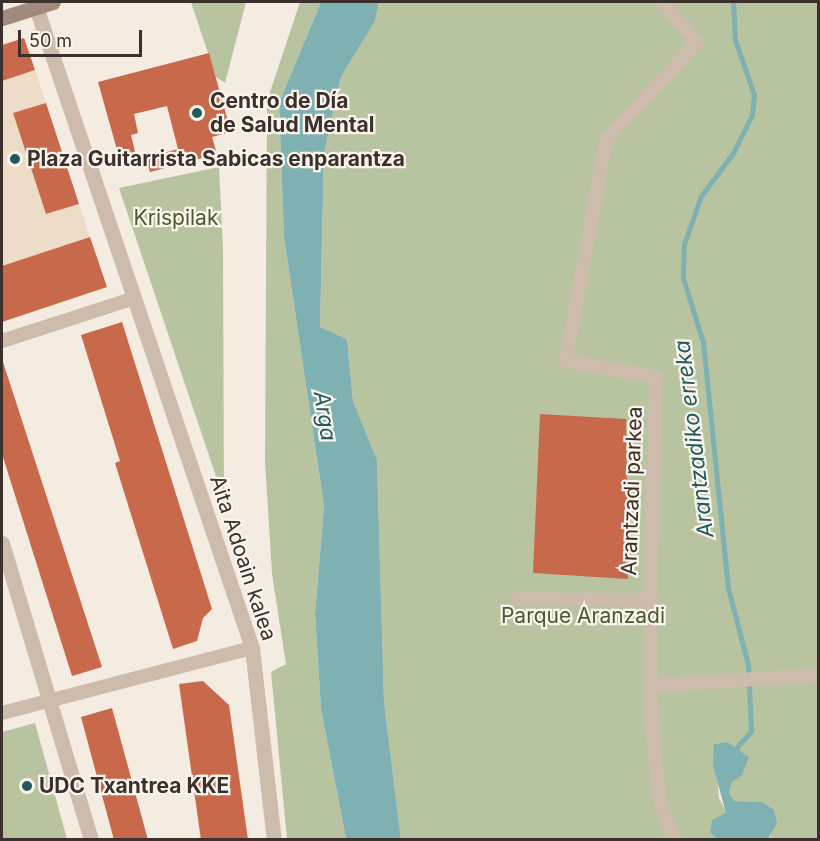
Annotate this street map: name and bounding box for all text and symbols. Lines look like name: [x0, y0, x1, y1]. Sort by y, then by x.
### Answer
scale bar: [21, 18, 146, 56]
text: 50 m: [29, 30, 72, 51]
place label: Centro de Día de Salud Mental: [210, 88, 374, 138]
marker: Centro de Día de Salud Mental: [188, 104, 206, 122]
place label: Plaza Guitarrista Sabicas enparantza: [27, 146, 405, 172]
marker: Plaza Guitarrista Sabicas enparantza: [8, 152, 22, 166]
park label: Krispilak: [134, 205, 218, 231]
water label: Arantzadiko erreka: [669, 339, 719, 539]
water label: Arga: [308, 389, 342, 443]
street label: Arantzadi parkea: [616, 406, 648, 576]
street label: Aita Adoain kalea: [204, 472, 282, 644]
park label: Parque Aranzadi: [501, 603, 665, 629]
place label: UDC Txantrea KKE: [39, 773, 229, 799]
marker: UDC Txantrea KKE: [20, 779, 34, 793]

